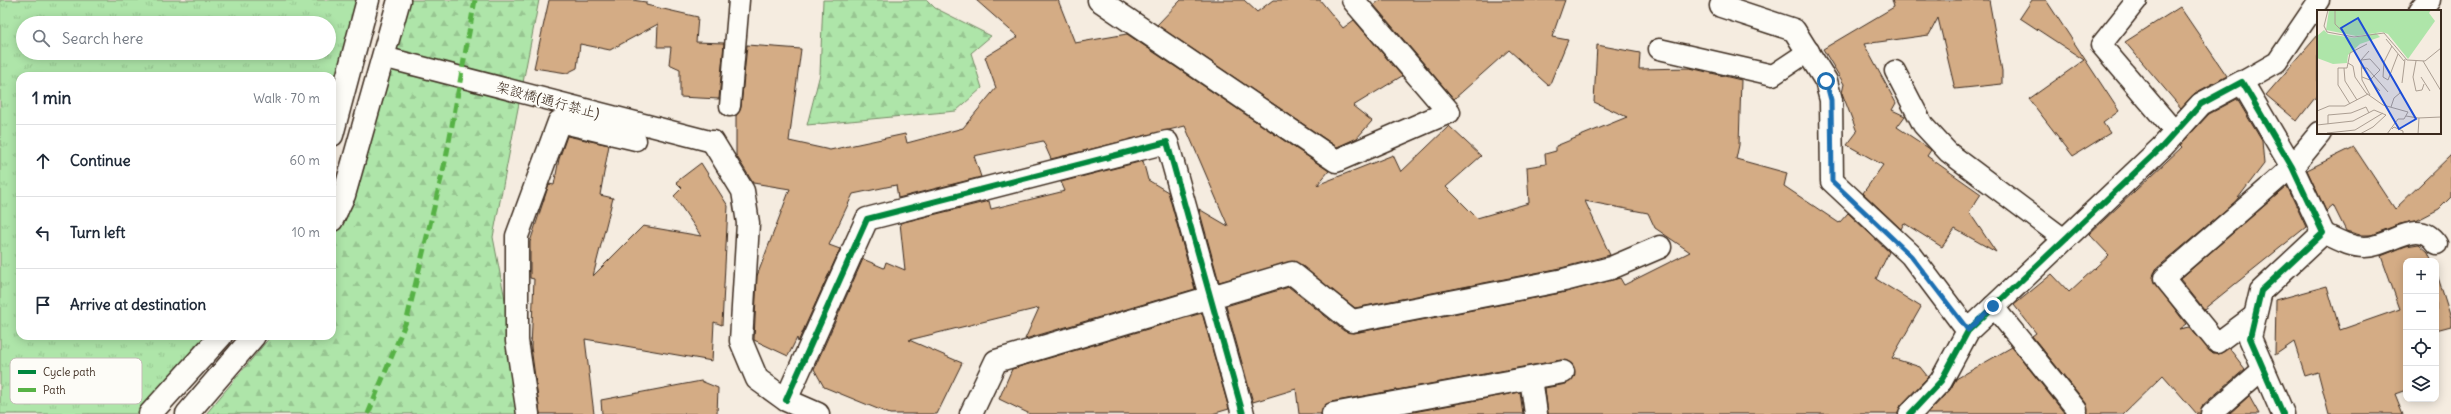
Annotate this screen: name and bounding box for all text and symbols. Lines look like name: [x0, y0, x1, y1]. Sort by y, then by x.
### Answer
inset map: [2317, 10, 2441, 134]
search box: [16, 16, 336, 60]
icon: search: [30, 27, 52, 49]
text: Search here: [62, 29, 143, 48]
route start: [1817, 72, 1835, 90]
street label: 架設橋(通行禁止): [494, 78, 602, 122]
text: 1 min: [32, 87, 71, 109]
text: Walk · 70 m: [253, 90, 320, 107]
icon: ahead: [32, 150, 54, 172]
text: Continue: [70, 151, 131, 170]
text: 60 m: [289, 152, 320, 169]
icon: left: [32, 222, 54, 244]
text: Turn left: [70, 223, 125, 242]
text: 10 m: [292, 224, 320, 241]
map controls: [2403, 258, 2439, 402]
button: +: [2403, 258, 2439, 294]
icon: arrive: [32, 294, 54, 316]
button: −: [2403, 294, 2439, 330]
text: Arrive at destination: [70, 295, 206, 314]
route end: [1984, 297, 2002, 315]
button: locate: [2403, 330, 2439, 366]
legend: [10, 358, 142, 404]
text: Cycle path: [43, 365, 96, 379]
button: layers: [2403, 366, 2439, 402]
text: Path: [43, 383, 66, 397]

